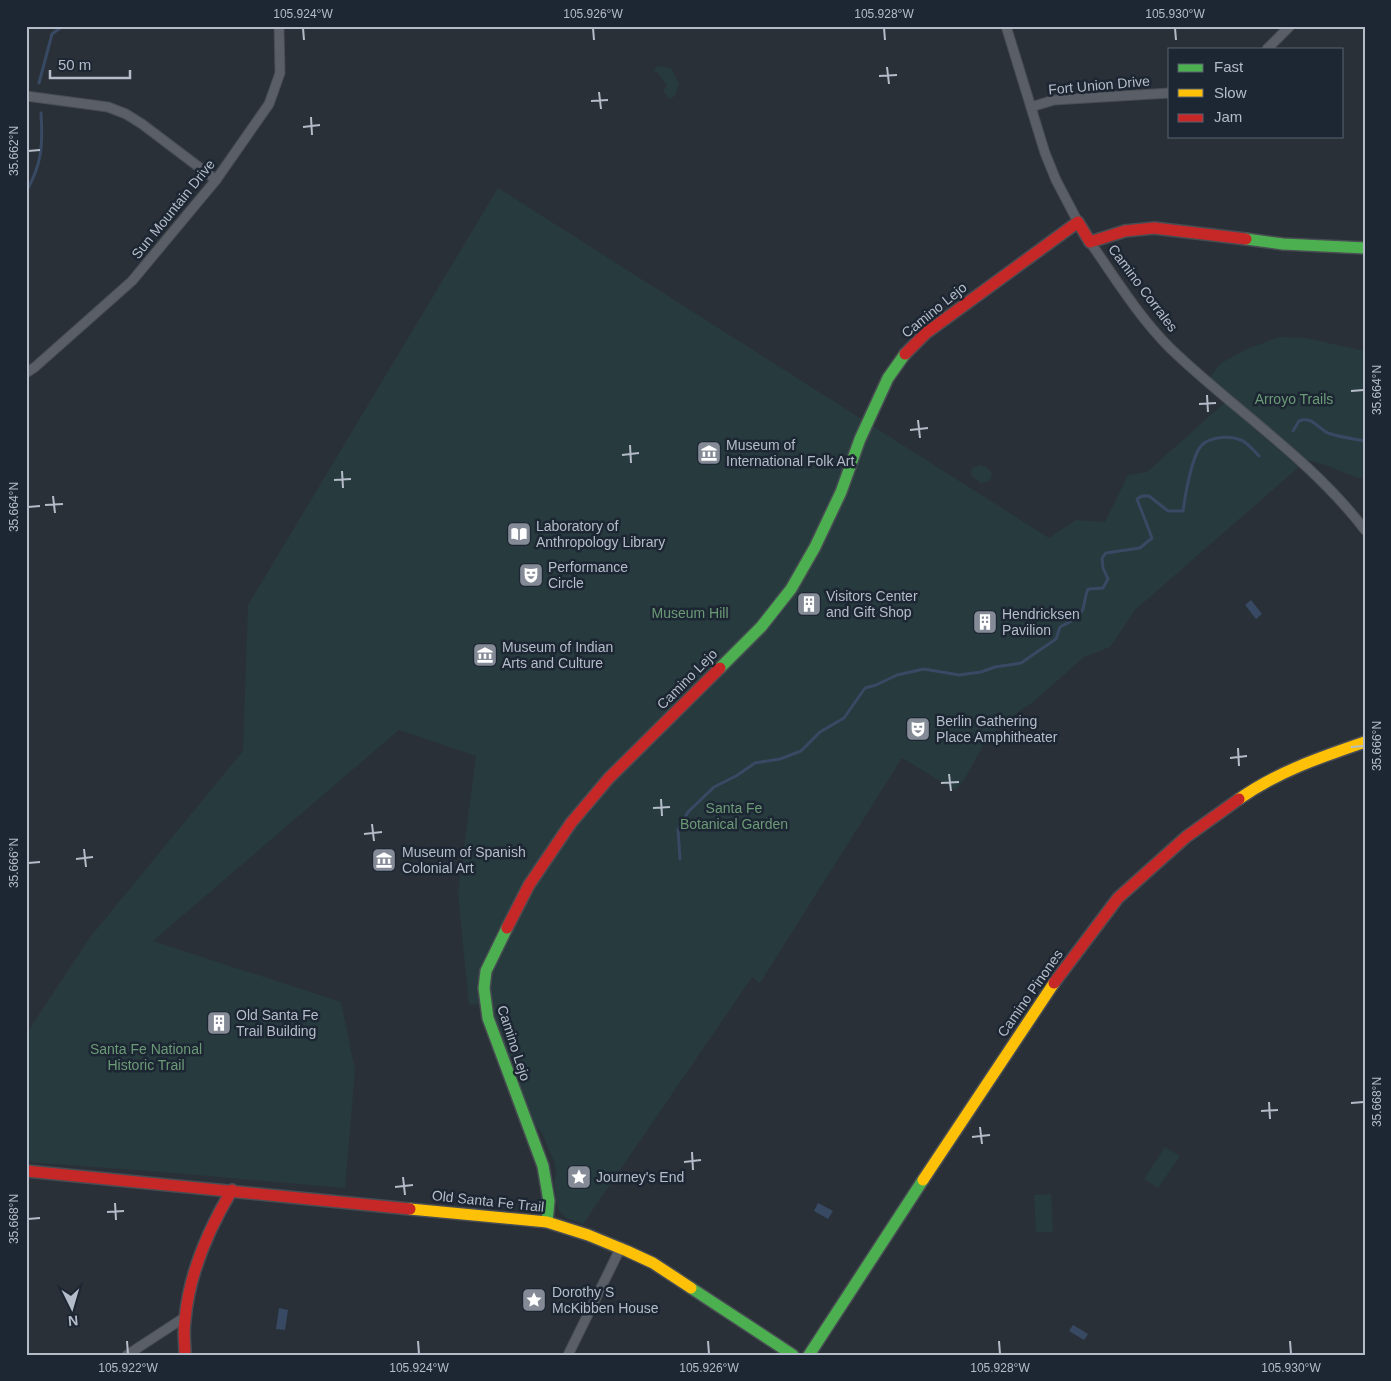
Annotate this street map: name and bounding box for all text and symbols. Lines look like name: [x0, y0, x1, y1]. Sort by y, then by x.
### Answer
text: 105.924°W: [273, 7, 333, 21]
text: 105.926°W: [563, 7, 623, 21]
text: 105.928°W: [854, 7, 914, 21]
text: 105.930°W: [1145, 7, 1205, 21]
scale bar: [50, 48, 130, 80]
legend: [1168, 48, 1344, 138]
text: 50 m: [58, 56, 91, 73]
text: Fast: [1214, 58, 1244, 75]
street label: Fort Union Drive: [1048, 73, 1151, 97]
text: Slow: [1214, 84, 1247, 101]
text: Jam: [1214, 108, 1242, 125]
text: 35.662°N: [7, 126, 21, 176]
street label: Sun Mountain Drive: [128, 156, 218, 262]
street label: Camino Corrales: [1105, 241, 1181, 335]
street label: Camino Lejo: [898, 279, 970, 341]
text: 35.664°N: [1370, 365, 1384, 415]
park label: Arroyo Trails: [1255, 391, 1333, 407]
place label: Museum of International Folk Art: [726, 437, 855, 469]
museum icon: Museum of International Folk Art: [696, 440, 722, 466]
text: 35.664°N: [7, 482, 21, 532]
place label: Laboratory of Anthropology Library: [536, 518, 665, 550]
library icon: Laboratory of Anthropology Library: [506, 521, 532, 547]
place label: Performance Circle: [548, 559, 628, 591]
theatre icon: Performance Circle: [518, 562, 544, 588]
place label: Visitors Center and Gift Shop: [826, 588, 918, 620]
building icon: Visitors Center and Gift Shop: [796, 591, 822, 617]
park label: Museum Hill: [651, 605, 729, 621]
place label: Hendricksen Pavilion: [1002, 606, 1080, 638]
building icon: Hendricksen Pavilion: [972, 609, 998, 635]
place label: Museum of Indian Arts and Culture: [502, 639, 613, 671]
museum icon: Museum of Indian Arts and Culture: [472, 642, 498, 668]
street label: Camino Lejo: [654, 645, 721, 712]
place label: Berlin Gathering Place Amphitheater: [936, 713, 1058, 745]
theatre icon: Berlin Gathering Place Amphitheater: [905, 716, 931, 742]
text: 35.666°N: [1370, 721, 1384, 771]
park label: Santa Fe Botanical Garden: [680, 800, 788, 832]
text: 35.666°N: [7, 838, 21, 888]
place label: Museum of Spanish Colonial Art: [402, 844, 526, 876]
museum icon: Museum of Spanish Colonial Art: [371, 847, 397, 873]
street label: Camino Pinones: [994, 946, 1066, 1040]
street label: Camino Lejo: [494, 1003, 534, 1083]
place label: Old Santa Fe Trail Building: [236, 1007, 319, 1039]
building icon: Old Santa Fe Trail Building: [206, 1010, 232, 1036]
park label: Santa Fe National Historic Trail: [90, 1041, 202, 1073]
text: 35.668°N: [1370, 1077, 1384, 1127]
place icon: Journey's End: [566, 1164, 592, 1190]
place label: Journey's End: [596, 1169, 684, 1185]
street label: Old Santa Fe Trail: [431, 1187, 545, 1215]
text: 35.668°N: [7, 1194, 21, 1244]
north arrow: [48, 1284, 98, 1334]
place label: Dorothy S McKibben House: [552, 1284, 659, 1316]
place icon: Dorothy S McKibben House: [521, 1287, 547, 1313]
text: N: [67, 1313, 79, 1329]
text: 105.922°W: [98, 1361, 158, 1375]
text: 105.924°W: [389, 1361, 449, 1375]
text: 105.926°W: [679, 1361, 739, 1375]
text: 105.928°W: [970, 1361, 1030, 1375]
text: 105.930°W: [1261, 1361, 1321, 1375]

